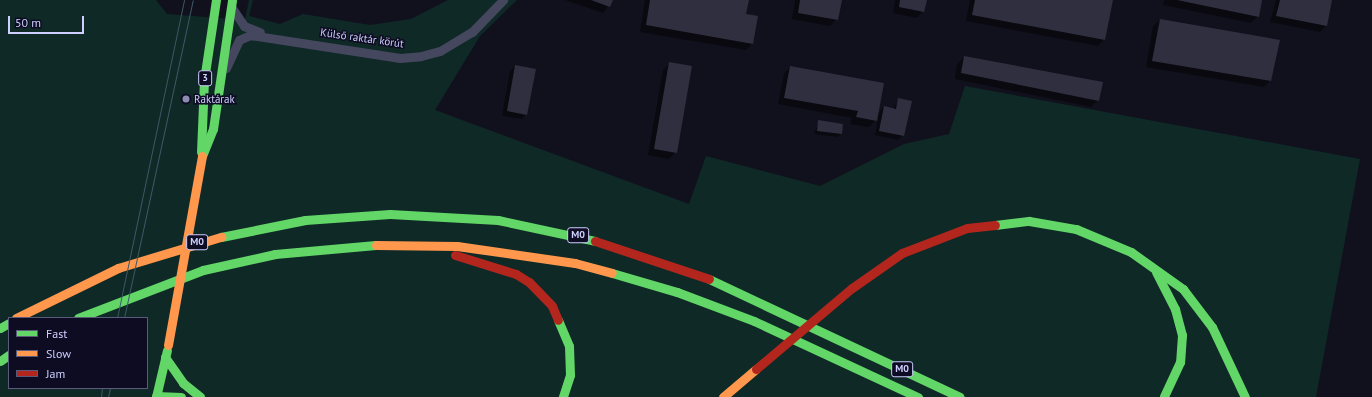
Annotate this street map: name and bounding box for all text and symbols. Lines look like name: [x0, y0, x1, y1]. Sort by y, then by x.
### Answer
scale bar: [10, 8, 86, 34]
text: 50 m: [15, 15, 41, 30]
street label: Külső raktár körút: [319, 26, 405, 50]
road number: 3: [198, 70, 212, 86]
place label: Raktárak: [194, 92, 235, 106]
marker: Raktárak: [181, 94, 191, 104]
road number: M0: [567, 227, 589, 243]
road number: M0: [186, 234, 208, 250]
legend: [8, 317, 148, 389]
text: Fast: [46, 326, 67, 341]
text: Slow: [46, 346, 71, 361]
road number: M0: [891, 361, 913, 377]
text: Jam: [46, 366, 65, 381]

